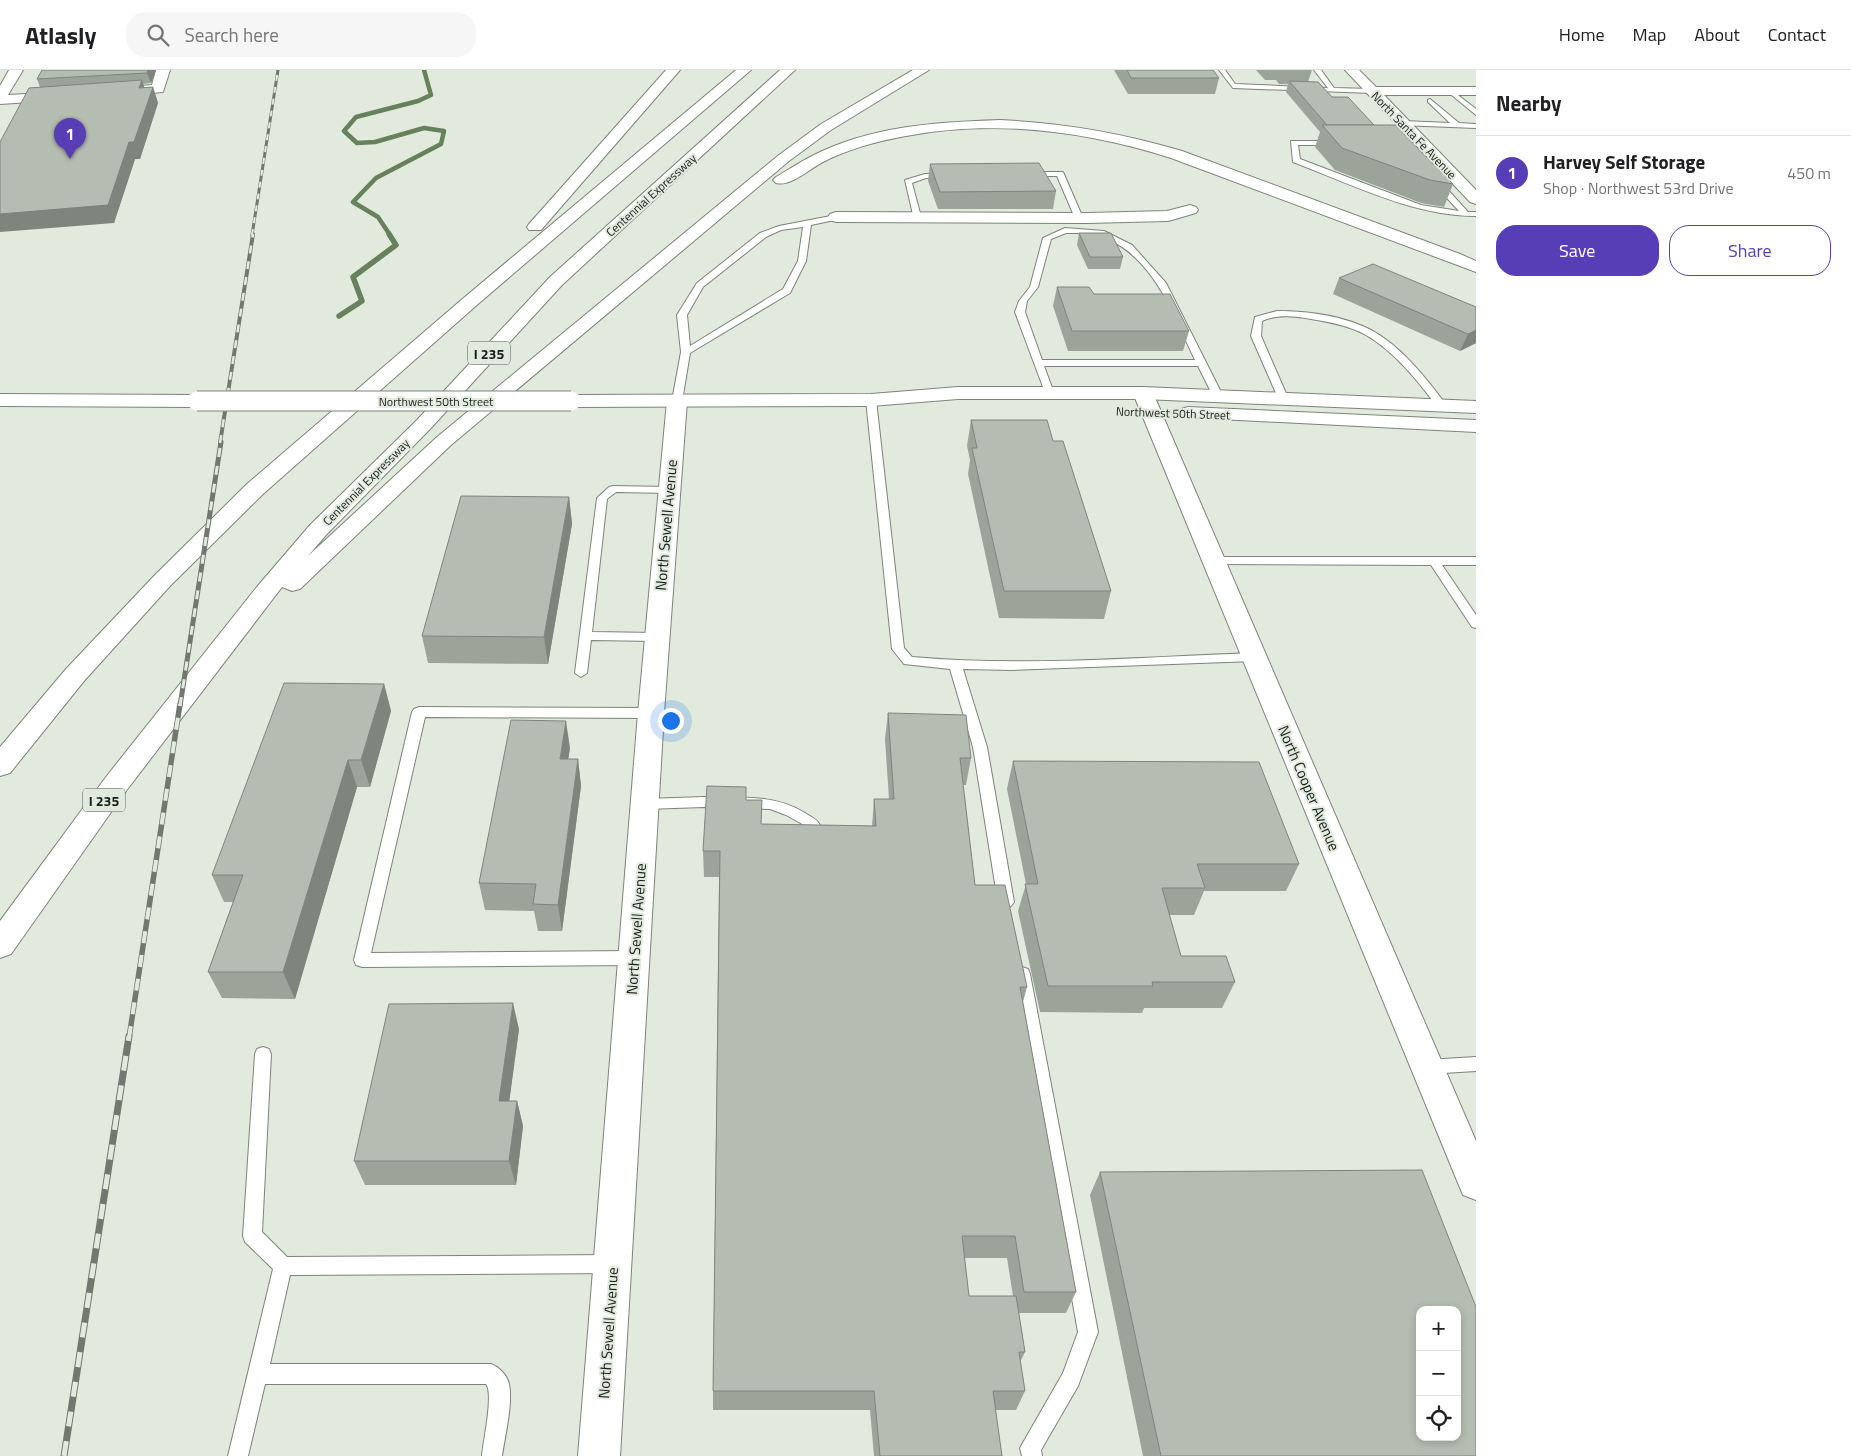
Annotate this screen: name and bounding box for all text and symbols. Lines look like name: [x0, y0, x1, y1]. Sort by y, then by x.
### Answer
search box: [126, 12, 476, 57]
text: Atlasly: [25, 17, 96, 53]
text: Search here: [184, 20, 279, 49]
icon: search: [144, 21, 172, 49]
text: Home: [1559, 21, 1605, 48]
text: Map: [1633, 21, 1666, 48]
text: About: [1694, 21, 1740, 48]
text: Contact: [1768, 21, 1826, 48]
street label: North Santa Fe Avenue: [1367, 87, 1461, 183]
text: Nearby: [1496, 87, 1561, 119]
pin: 1: [54, 118, 86, 159]
text: Harvey Self Storage: [1543, 147, 1705, 176]
street label: Centennial Expressway: [601, 149, 701, 241]
text: 1: [1508, 161, 1516, 185]
text: 450 m: [1787, 161, 1831, 185]
text: Shop · Northwest 53rd Drive: [1543, 176, 1734, 200]
button: Save: [1496, 225, 1659, 276]
button: Share: [1669, 225, 1831, 276]
road number: I 235: [468, 342, 510, 364]
street label: Northwest 50th Street: [379, 392, 494, 411]
street label: Northwest 50th Street: [1116, 402, 1231, 425]
street label: Centennial Expressway: [318, 434, 414, 530]
street label: North Sewell Avenue: [649, 458, 683, 592]
your location: [658, 708, 684, 734]
street label: North Cooper Avenue: [1272, 722, 1346, 854]
road number: I 235: [83, 788, 125, 812]
street label: North Sewell Avenue: [620, 863, 652, 995]
street label: North Sewell Avenue: [592, 1267, 624, 1399]
map controls: [1416, 1306, 1461, 1441]
button: +: [1416, 1306, 1461, 1351]
button: −: [1416, 1351, 1461, 1396]
button: locate: [1416, 1396, 1461, 1441]

